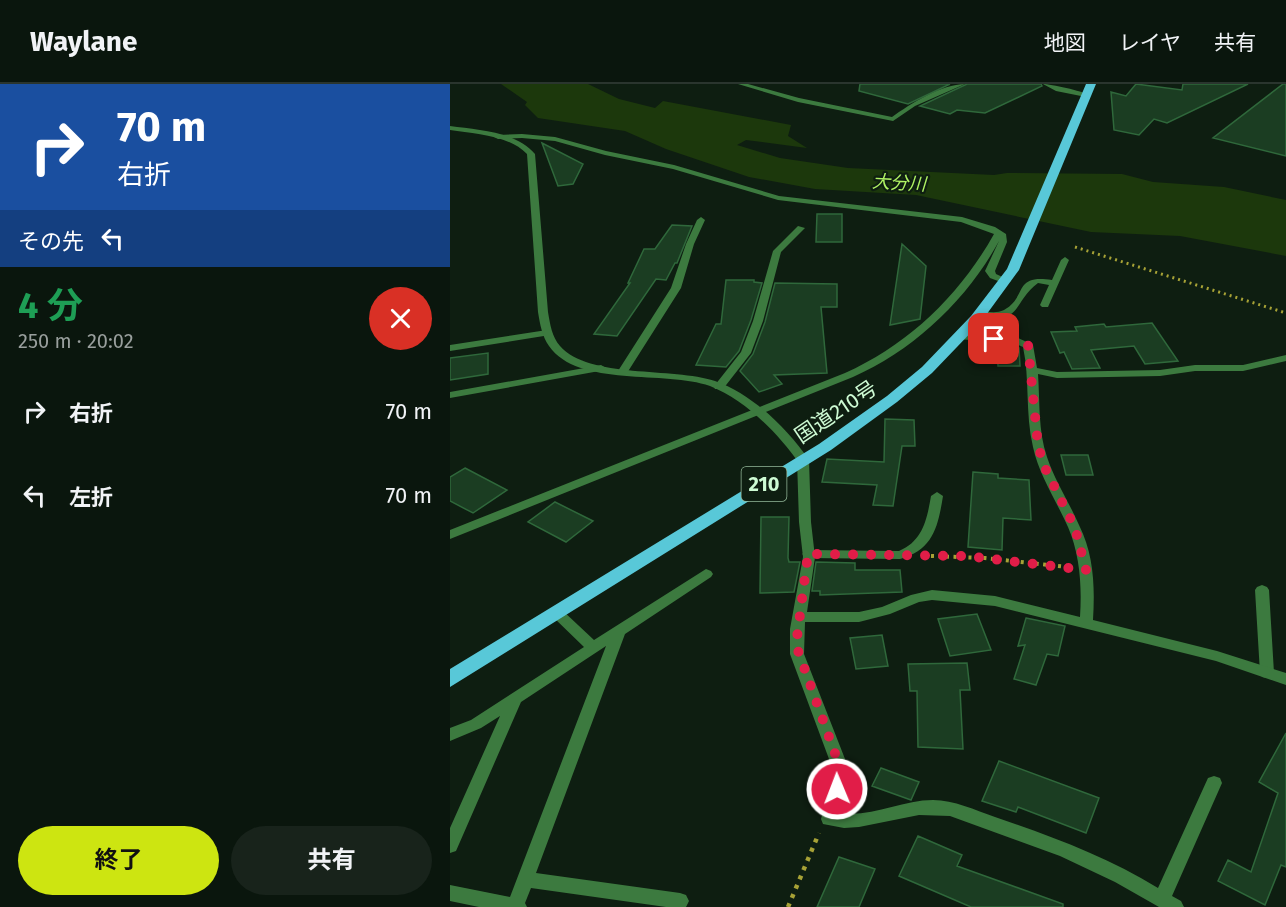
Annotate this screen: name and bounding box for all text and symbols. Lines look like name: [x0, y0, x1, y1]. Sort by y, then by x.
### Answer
text: Waylane: [30, 25, 137, 58]
text: 地図: [1044, 30, 1086, 56]
text: レイヤ: [1119, 30, 1181, 56]
text: 共有: [1214, 30, 1256, 56]
text: 70 m: [117, 102, 206, 152]
icon: right: [18, 108, 96, 186]
text: 右折: [117, 159, 171, 191]
water label: 大分川: [871, 171, 929, 196]
icon: left: [96, 222, 129, 255]
text: その先: [18, 228, 84, 255]
text: 4 分: [18, 284, 83, 328]
button: close: [369, 287, 432, 350]
pin: [968, 313, 1019, 364]
icon: arrive: [977, 322, 1010, 355]
text: 250 m · 20:02: [18, 329, 134, 353]
street label: 国道210号: [790, 375, 882, 449]
icon: right: [18, 395, 51, 428]
text: 70 m: [386, 398, 432, 425]
text: 右折: [69, 400, 113, 427]
road number: 210: [742, 467, 786, 501]
icon: left: [18, 479, 51, 512]
text: 70 m: [386, 482, 432, 509]
text: 左折: [69, 484, 113, 511]
position arrow: [805, 757, 869, 821]
button: 終了: [18, 826, 219, 895]
button: 共有: [231, 826, 432, 895]

